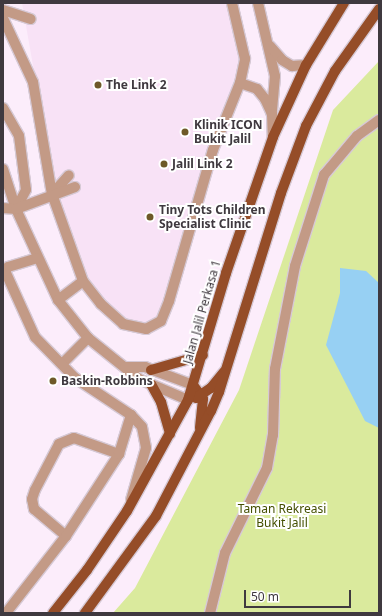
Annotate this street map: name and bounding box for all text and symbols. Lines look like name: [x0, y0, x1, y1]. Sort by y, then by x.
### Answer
place label: The Link 2: [106, 78, 167, 92]
marker: The Link 2: [93, 80, 103, 90]
place label: Klinik ICON Bukit Jalil: [194, 118, 262, 146]
marker: Klinik ICON Bukit Jalil: [179, 126, 191, 138]
place label: Jalil Link 2: [172, 157, 233, 171]
marker: Jalil Link 2: [159, 159, 169, 169]
place label: Tiny Tots Children Specialist Clinic: [159, 203, 266, 231]
marker: Tiny Tots Children Specialist Clinic: [144, 211, 156, 223]
street label: Jalan Jalil Perkasa 1: [180, 258, 224, 366]
place label: Baskin-Robbins: [61, 374, 153, 388]
marker: Baskin-Robbins: [48, 376, 58, 386]
park label: Taman Rekreasi Bukit Jalil: [238, 502, 326, 530]
scale bar: [246, 582, 353, 608]
text: 50 m: [251, 588, 279, 605]

